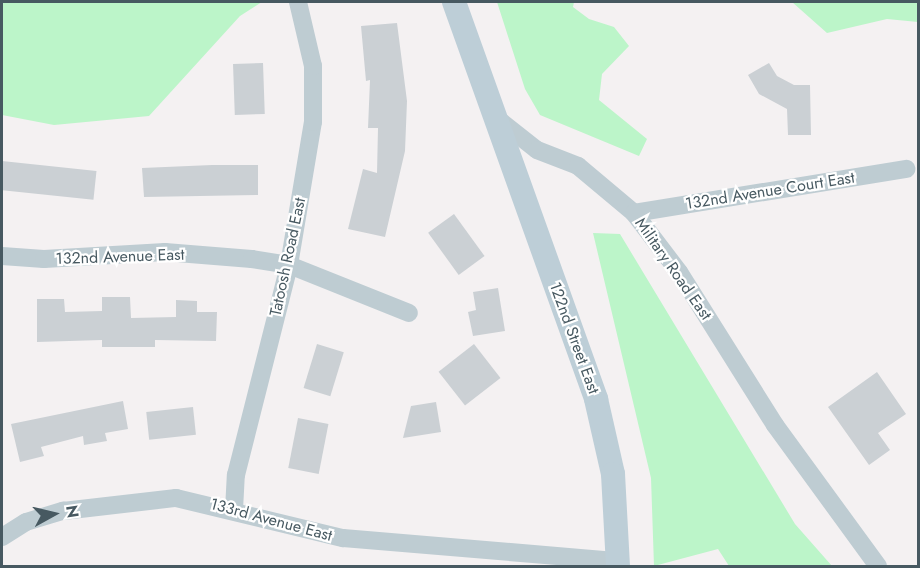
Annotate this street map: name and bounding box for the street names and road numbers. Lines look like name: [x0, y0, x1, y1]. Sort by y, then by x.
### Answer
street label: 132nd Avenue Court East: [684, 168, 856, 214]
street label: Tatoosh Road East: [266, 196, 310, 318]
street label: Military Road East: [631, 214, 715, 324]
street label: 132nd Avenue East: [55, 245, 185, 269]
street label: 122nd Street East: [545, 280, 603, 396]
street label: 133rd Avenue East: [208, 494, 334, 546]

